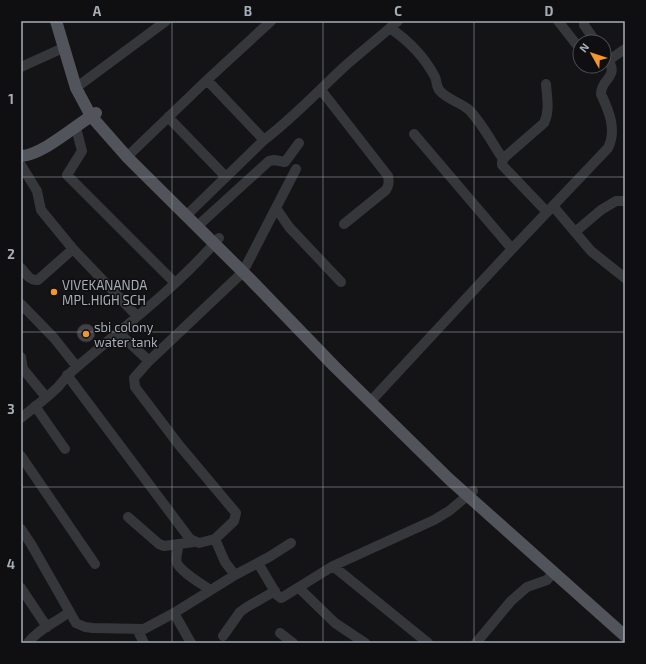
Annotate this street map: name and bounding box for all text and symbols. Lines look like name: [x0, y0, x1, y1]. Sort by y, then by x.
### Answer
text: A: [93, 3, 102, 19]
text: B: [244, 3, 252, 19]
text: C: [394, 3, 402, 19]
text: D: [545, 3, 554, 19]
north arrow: [572, 34, 612, 74]
text: N: [576, 40, 591, 55]
text: 1: [8, 91, 14, 107]
text: 2: [7, 246, 15, 262]
place label: VIVEKANANDA MPL.HIGH SCH: [62, 277, 147, 308]
marker: VIVEKANANDA MPL.HIGH SCH: [49, 287, 59, 297]
place label: sbi colony water tank: [94, 319, 158, 350]
marker: sbi colony water tank: [81, 329, 91, 339]
text: 3: [7, 401, 15, 417]
text: 4: [7, 556, 15, 572]

